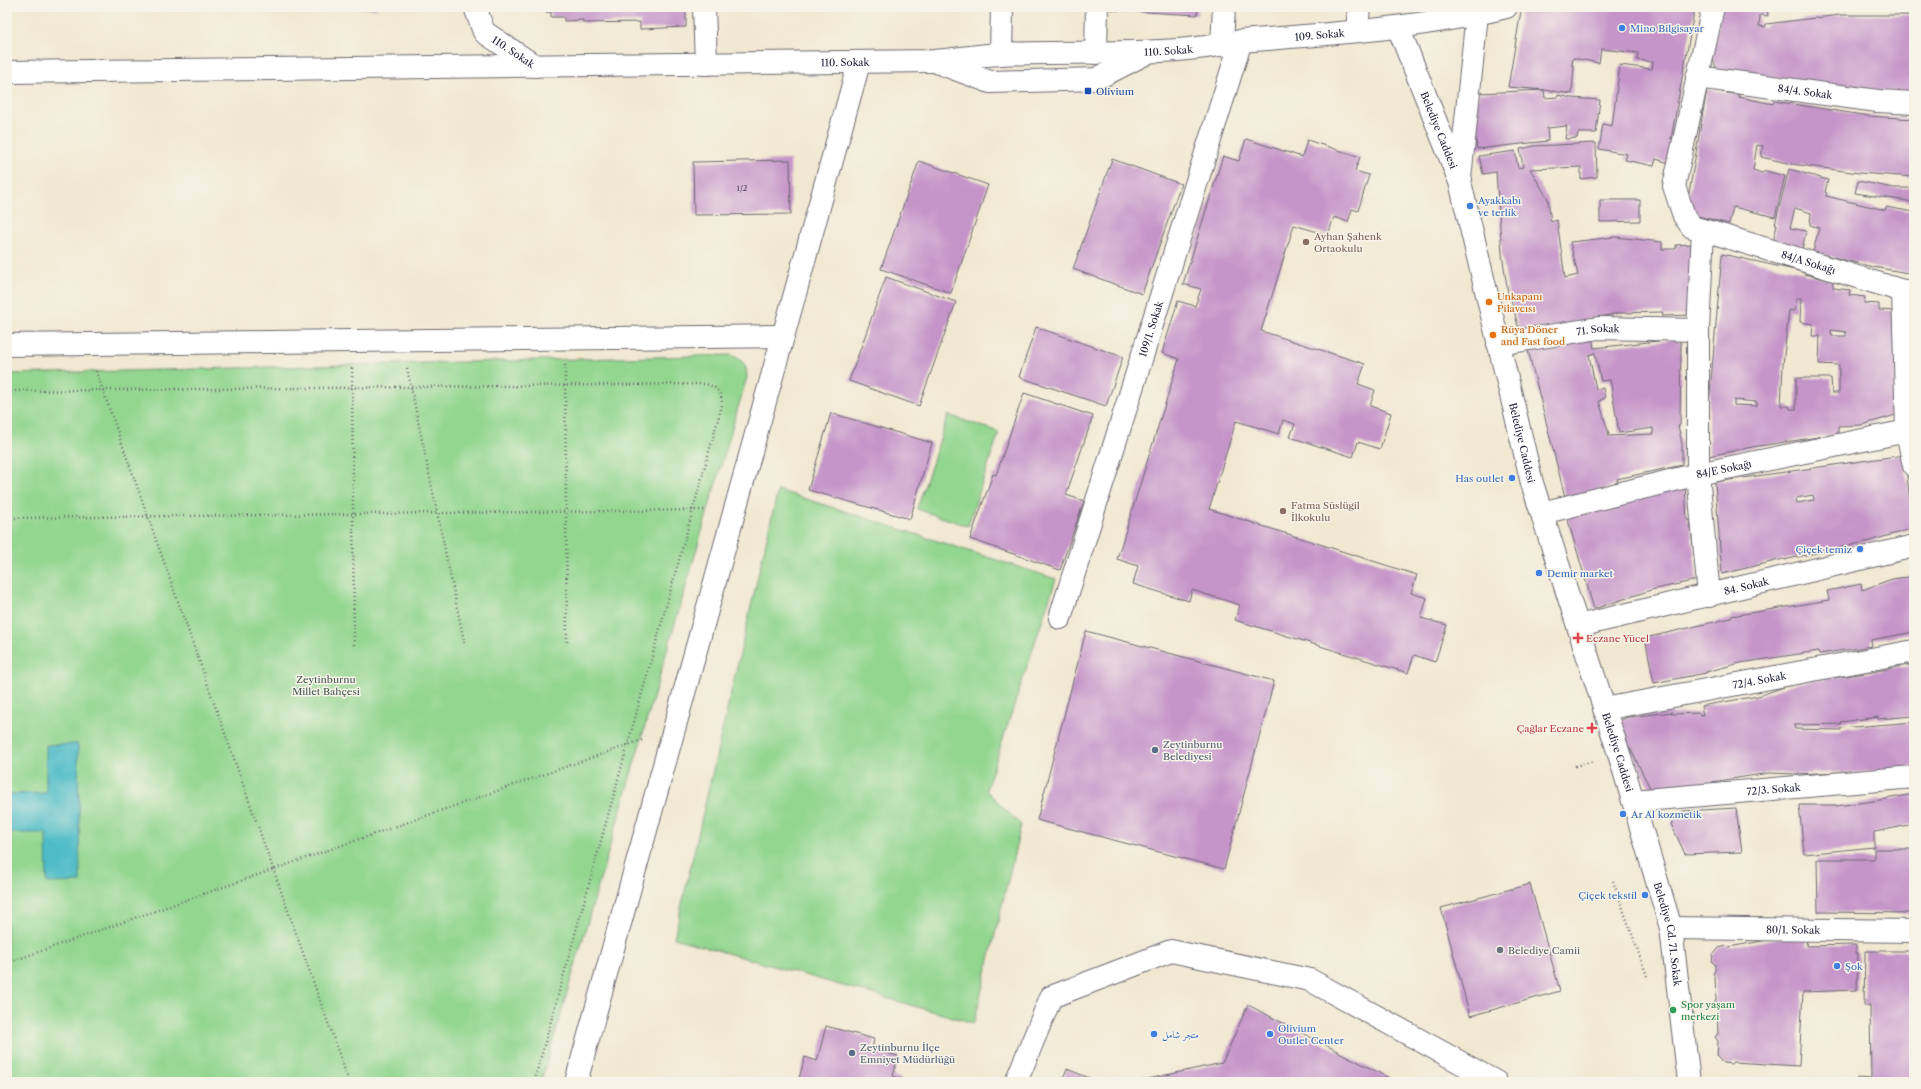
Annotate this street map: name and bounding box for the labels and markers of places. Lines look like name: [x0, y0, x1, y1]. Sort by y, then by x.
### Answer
place label: Mino Bilgisayar: [1630, 22, 1704, 35]
marker: Mino Bilgisayar: [1617, 23, 1627, 33]
place label: Olivium: [1096, 85, 1135, 98]
marker: Olivium: [1083, 86, 1093, 96]
place label: Ayakkabı ve terlik: [1477, 194, 1521, 219]
marker: Ayakkabı ve terlik: [1465, 201, 1475, 211]
place label: Ayhan Şahenk Ortaokulu: [1313, 230, 1383, 255]
marker: Ayhan Şahenk Ortaokulu: [1301, 237, 1311, 247]
place label: Unkapanı Pilavcısı: [1497, 290, 1542, 315]
marker: Unkapanı Pilavcısı: [1484, 297, 1494, 307]
place label: Rüya Döner and Fast food: [1501, 323, 1565, 348]
marker: Rüya Döner and Fast food: [1488, 330, 1498, 340]
place label: Has outlet: [1455, 472, 1504, 485]
marker: Has outlet: [1507, 473, 1517, 483]
place label: Fatma Süslügil İlkokulu: [1291, 499, 1360, 524]
marker: Fatma Süslügil İlkokulu: [1278, 506, 1288, 516]
place label: Çiçek temiz: [1795, 543, 1852, 556]
marker: Çiçek temiz: [1855, 544, 1865, 554]
place label: Demir market: [1547, 567, 1614, 580]
marker: Demir market: [1534, 568, 1544, 578]
place label: Eczane Yücel: [1586, 632, 1649, 645]
marker: Eczane Yücel: [1573, 633, 1583, 643]
place label: Çağlar Eczane: [1516, 722, 1584, 735]
marker: Çağlar Eczane: [1587, 723, 1597, 733]
place label: Zeytinburnu Belediyesi: [1163, 738, 1222, 763]
marker: Zeytinburnu Belediyesi: [1150, 745, 1160, 755]
place label: Ar Al kozmetik: [1630, 808, 1703, 821]
marker: Ar Al kozmetik: [1618, 809, 1628, 819]
place label: Çiçek tekstil: [1578, 889, 1637, 902]
marker: Çiçek tekstil: [1640, 890, 1650, 900]
place label: Belediye Camii: [1508, 944, 1580, 957]
marker: Belediye Camii: [1495, 945, 1505, 955]
place label: Şok: [1845, 960, 1864, 973]
marker: Şok: [1832, 961, 1842, 971]
place label: Spor yaşam merkezi: [1681, 998, 1736, 1023]
marker: Spor yaşam merkezi: [1668, 1005, 1678, 1015]
place label: Olivium Outlet Center: [1278, 1022, 1344, 1047]
place label: متجر شامل: [1162, 1028, 1199, 1042]
marker: متجر شامل: [1149, 1029, 1159, 1039]
marker: Olivium Outlet Center: [1265, 1029, 1275, 1039]
place label: Zeytinburnu İlçe Emniyet Müdürlüğü: [860, 1041, 955, 1066]
marker: Zeytinburnu İlçe Emniyet Müdürlüğü: [847, 1048, 857, 1058]

